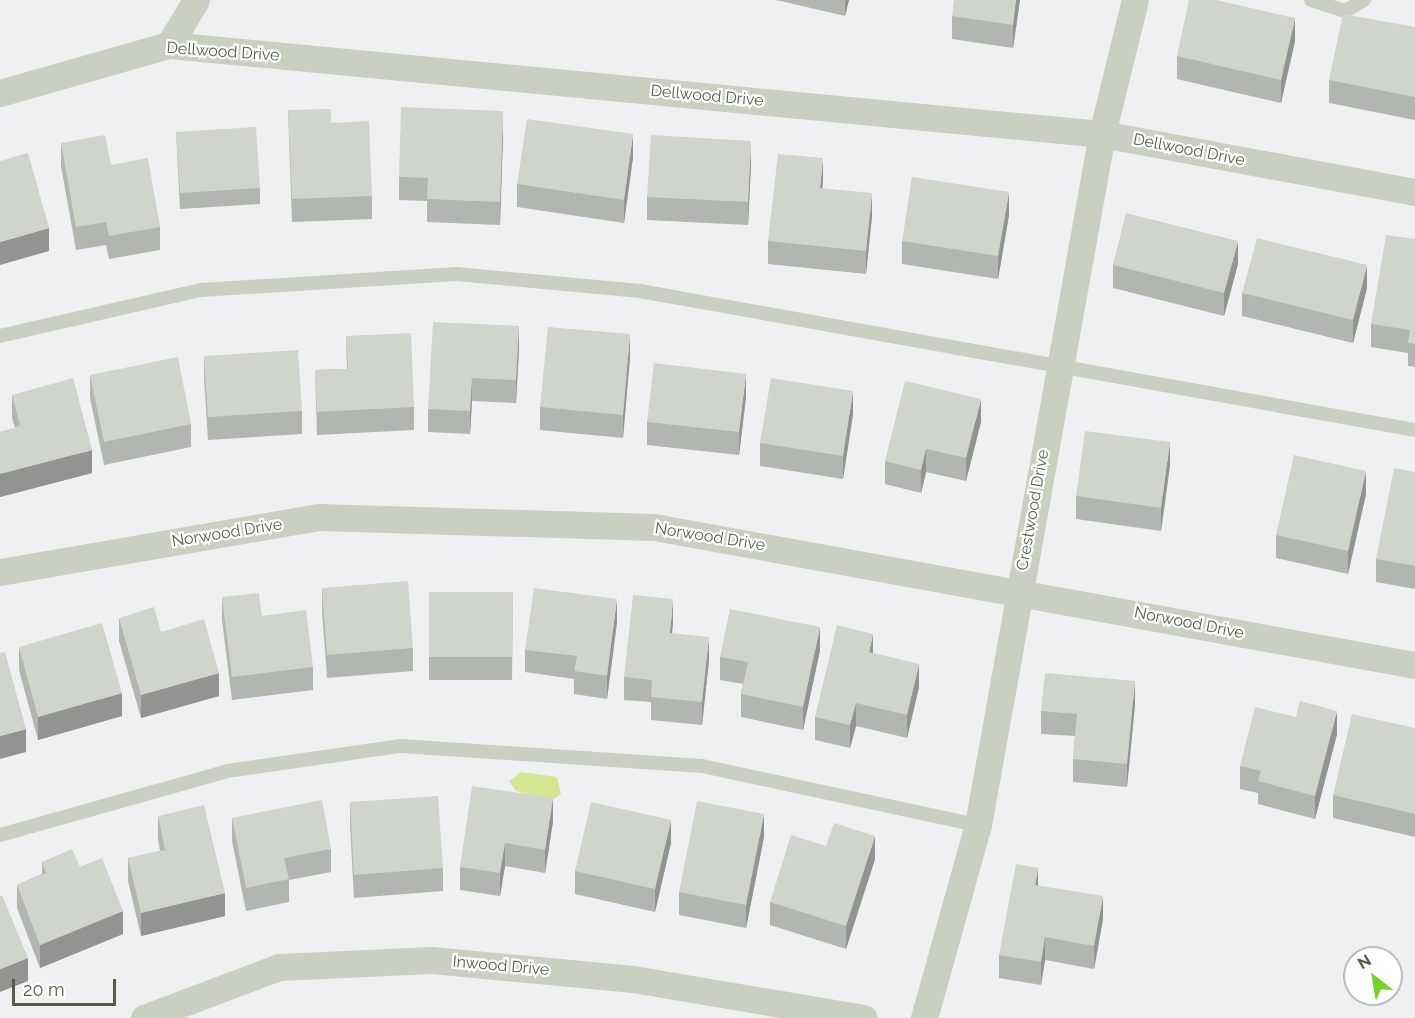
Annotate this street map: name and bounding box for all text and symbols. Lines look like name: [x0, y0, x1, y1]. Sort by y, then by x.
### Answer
street label: Dellwood Drive: [166, 38, 280, 66]
street label: Dellwood Drive: [650, 82, 764, 110]
street label: Dellwood Drive: [1132, 130, 1246, 170]
street label: Crestwood Drive: [1013, 448, 1053, 572]
street label: Norwood Drive: [171, 515, 283, 551]
street label: Norwood Drive: [654, 519, 766, 555]
street label: Norwood Drive: [1133, 603, 1245, 643]
north arrow: [1343, 946, 1403, 1006]
text: N: [1354, 951, 1375, 973]
street label: Inwood Drive: [452, 952, 550, 980]
scale bar: [15, 967, 118, 1005]
text: 20 m: [23, 979, 65, 1000]

